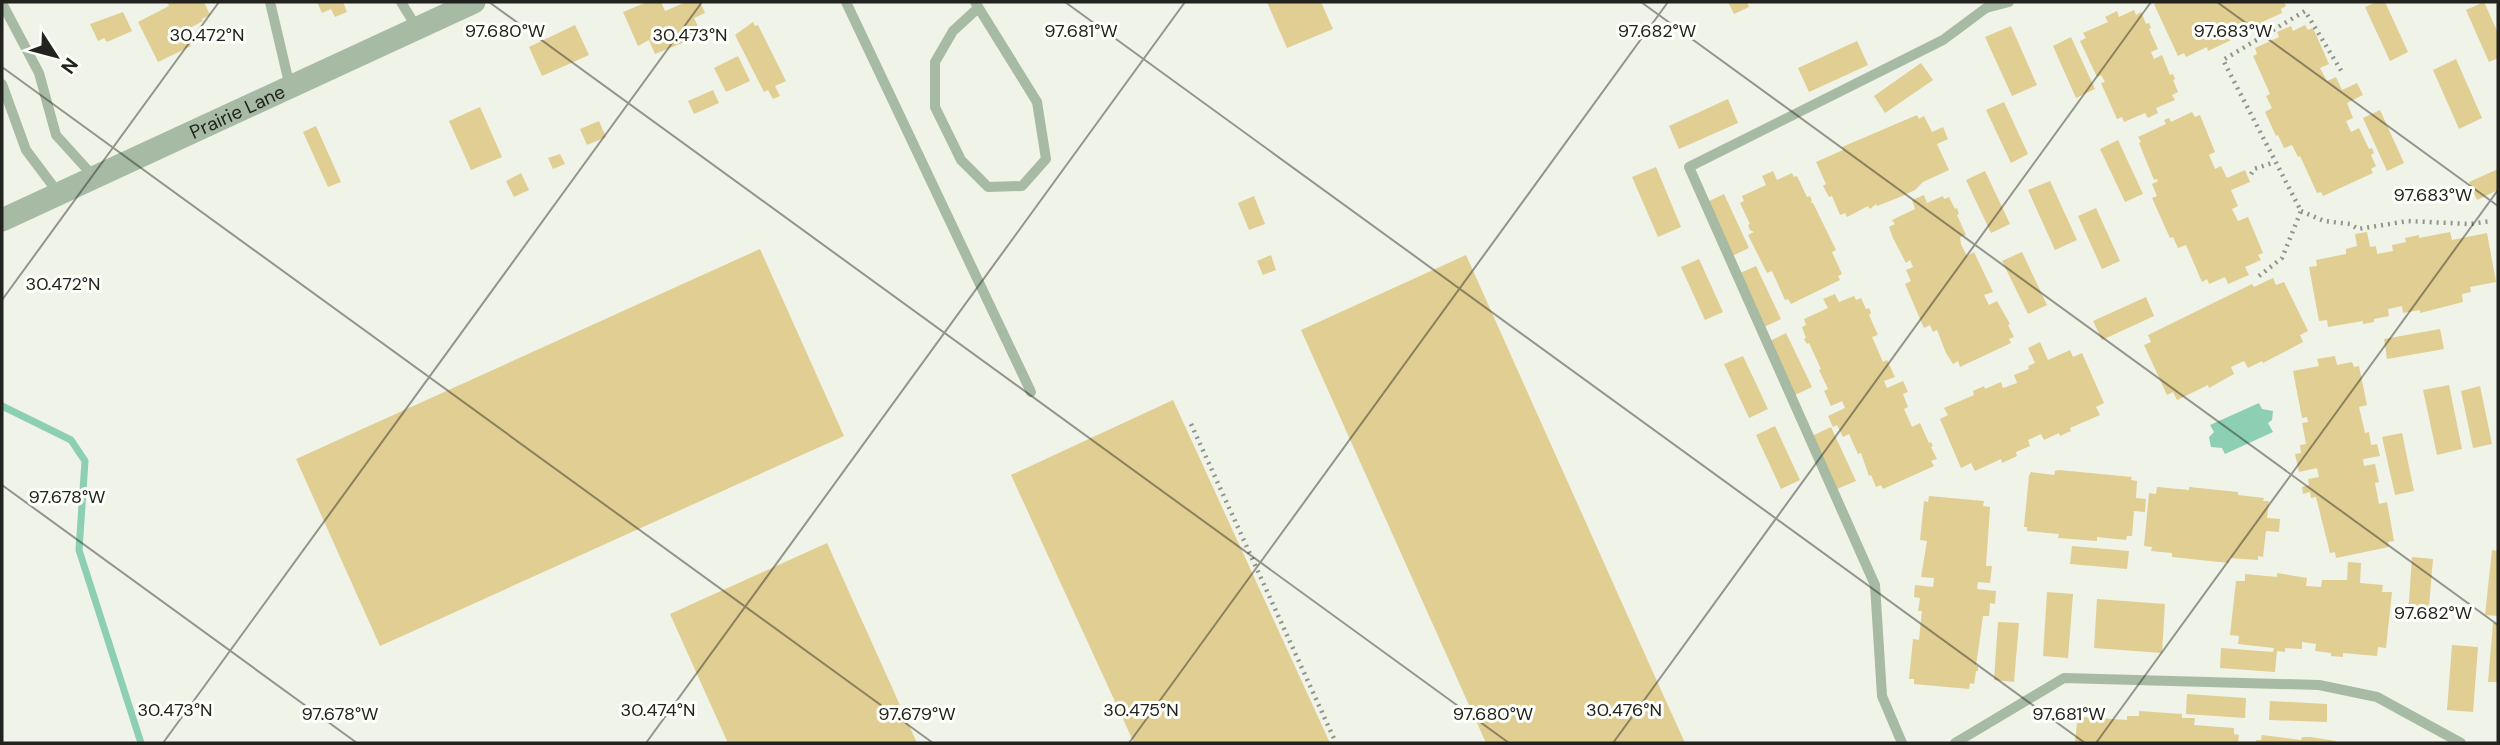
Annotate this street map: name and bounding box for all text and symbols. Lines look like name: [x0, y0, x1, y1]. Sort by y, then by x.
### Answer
text: 97.680°W: [465, 19, 545, 43]
text: 97.681°W: [1044, 19, 1118, 43]
text: 97.682°W: [1618, 19, 1696, 43]
text: 97.683°W: [2194, 19, 2272, 43]
north arrow: [21, 21, 91, 91]
text: 30.472°N: [170, 23, 244, 47]
text: 30.473°N: [652, 23, 728, 47]
text: N: [55, 53, 84, 79]
street label: Prairie Lane: [186, 79, 289, 145]
text: 97.683°W: [2394, 183, 2472, 207]
text: 30.472°N: [26, 272, 100, 296]
text: 97.678°W: [28, 485, 106, 509]
text: 97.682°W: [2394, 601, 2472, 625]
text: 30.473°N: [137, 698, 213, 722]
text: 30.474°N: [621, 698, 695, 722]
text: 30.475°N: [1103, 698, 1179, 722]
text: 30.476°N: [1586, 698, 1662, 722]
text: 97.678°W: [301, 702, 379, 726]
text: 97.679°W: [878, 702, 956, 726]
text: 97.680°W: [1453, 702, 1533, 726]
text: 97.681°W: [2032, 702, 2106, 726]

